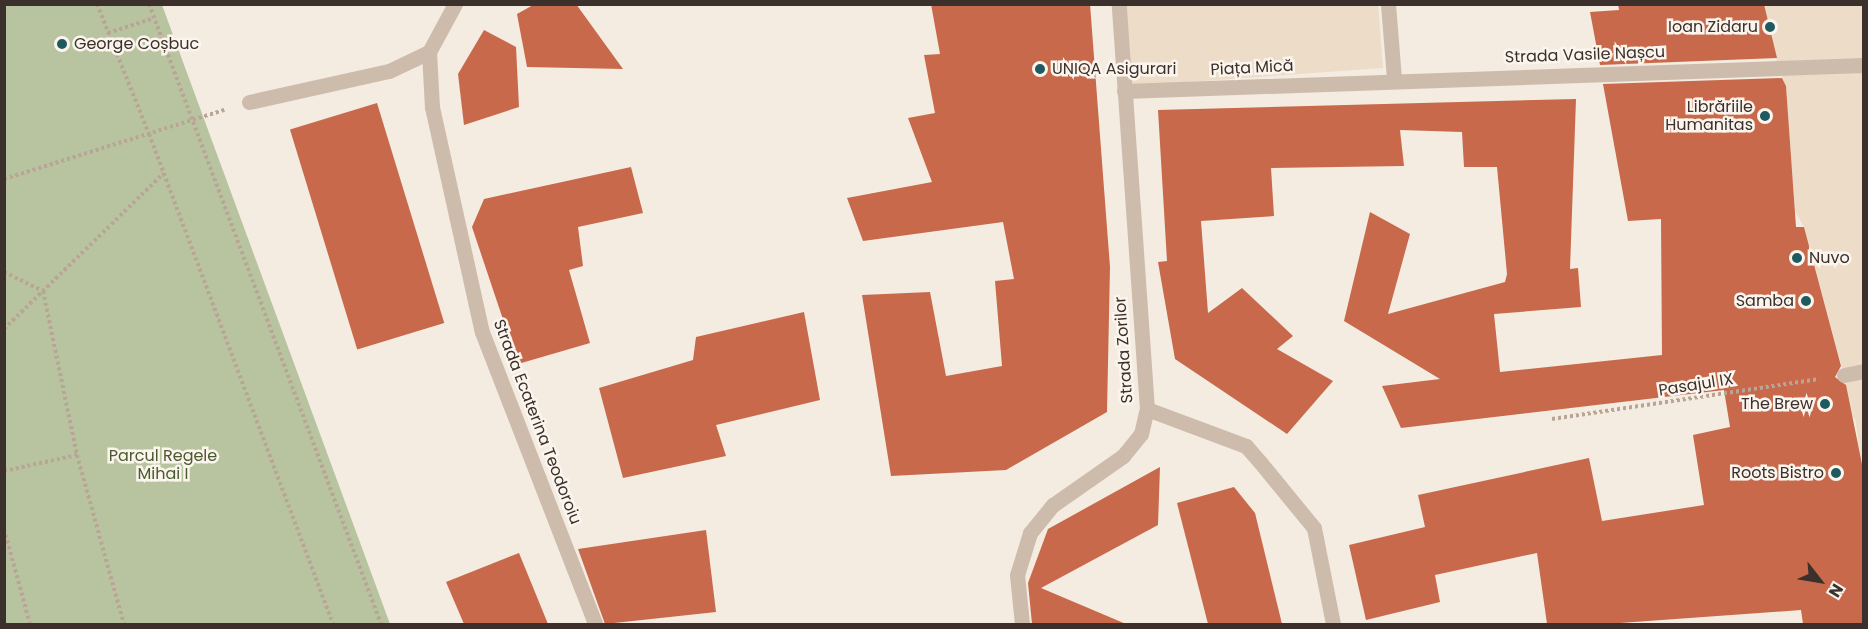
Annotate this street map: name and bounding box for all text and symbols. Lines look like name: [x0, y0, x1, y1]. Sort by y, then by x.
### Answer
place label: Ioan Zidaru: [1668, 17, 1758, 37]
marker: Ioan Zidaru: [1763, 20, 1777, 34]
place label: George Coșbuc: [74, 34, 199, 54]
marker: George Coșbuc: [55, 37, 69, 51]
street label: Strada Vasile Nașcu: [1505, 43, 1665, 67]
street label: Piața Mică: [1210, 56, 1294, 80]
place label: UNIQA Asigurari: [1052, 59, 1176, 79]
marker: UNIQA Asigurari: [1033, 62, 1047, 76]
place label: Librăriile Humanitas: [1665, 97, 1753, 135]
marker: Librăriile Humanitas: [1758, 109, 1772, 123]
place label: Nuvo: [1809, 248, 1850, 268]
marker: Nuvo: [1790, 251, 1804, 265]
place label: Samba: [1736, 291, 1794, 311]
marker: Samba: [1799, 294, 1813, 308]
street label: Strada Zorilor: [1111, 296, 1137, 404]
street label: Strada Ecaterina Teodoroiu: [489, 317, 585, 527]
street label: Pasajul IX: [1657, 370, 1735, 400]
place label: The Brew: [1741, 394, 1813, 414]
marker: The Brew: [1818, 397, 1832, 411]
park label: Parcul Regele Mihai I: [109, 446, 217, 484]
place label: Roots Bistro: [1731, 463, 1824, 483]
marker: Roots Bistro: [1829, 466, 1843, 480]
north arrow: [1790, 551, 1850, 611]
text: N: [1823, 579, 1849, 602]

